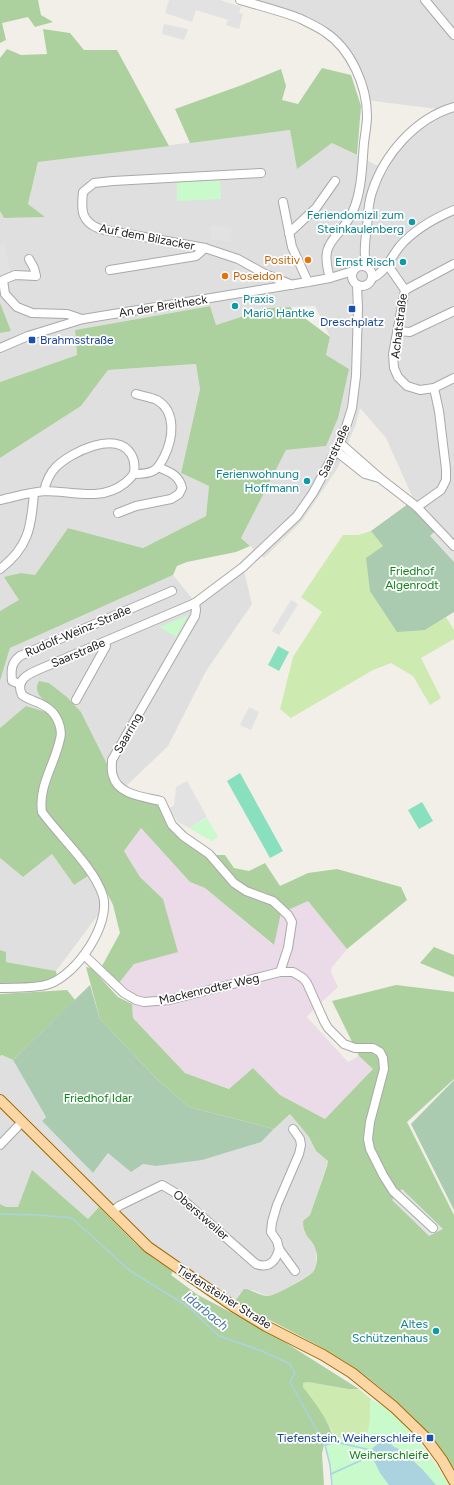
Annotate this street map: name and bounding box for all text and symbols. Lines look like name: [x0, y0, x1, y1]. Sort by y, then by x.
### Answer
place label: Feriendomizil zum Steinkaulenberg: [307, 208, 404, 236]
marker: Feriendomizil zum Steinkaulenberg: [407, 217, 417, 227]
street label: Auf dem Bilzacker: [98, 221, 196, 253]
place label: Positiv: [264, 253, 301, 267]
marker: Positiv: [303, 255, 313, 265]
place label: Ernst Risch: [335, 255, 395, 269]
marker: Ernst Risch: [398, 257, 408, 267]
place label: Poseidon: [233, 269, 283, 283]
marker: Poseidon: [220, 271, 230, 281]
street label: An der Breitheck: [118, 292, 208, 320]
place label: Praxis Mario Hantke: [243, 292, 315, 320]
street label: Achatstraße: [388, 292, 410, 359]
marker: Praxis Mario Hantke: [230, 301, 240, 311]
marker: Dreschplatz: [347, 304, 357, 314]
place label: Dreschplatz: [320, 315, 384, 329]
place label: Brahmsstraße: [40, 333, 114, 347]
marker: Brahmsstraße: [27, 335, 37, 345]
street label: Saarstraße: [316, 422, 353, 480]
place label: Ferienwohnung Hoffmann: [216, 467, 299, 495]
marker: Ferienwohnung Hoffmann: [302, 476, 312, 486]
park label: Friedhof Algenrodt: [385, 564, 439, 592]
street label: Rudolf-Weinz-Straße: [23, 602, 133, 660]
street label: Saarstraße: [49, 635, 108, 671]
street label: Saarring: [111, 710, 145, 756]
street label: Mackenrodter Weg: [158, 971, 260, 1007]
park label: Friedhof Idar: [64, 1091, 132, 1105]
street label: Oberstweiler: [170, 1187, 232, 1243]
street label: Tiefensteiner Straße: [174, 1262, 274, 1332]
water label: Idarbach: [181, 1289, 231, 1333]
place label: Altes Schützenhaus: [352, 1317, 428, 1345]
marker: Altes Schützenhaus: [431, 1326, 441, 1336]
place label: Tiefenstein, Weiherschleife: [277, 1431, 422, 1445]
marker: Tiefenstein, Weiherschleife: [425, 1433, 435, 1443]
park label: Weiherschleife: [349, 1448, 429, 1462]

